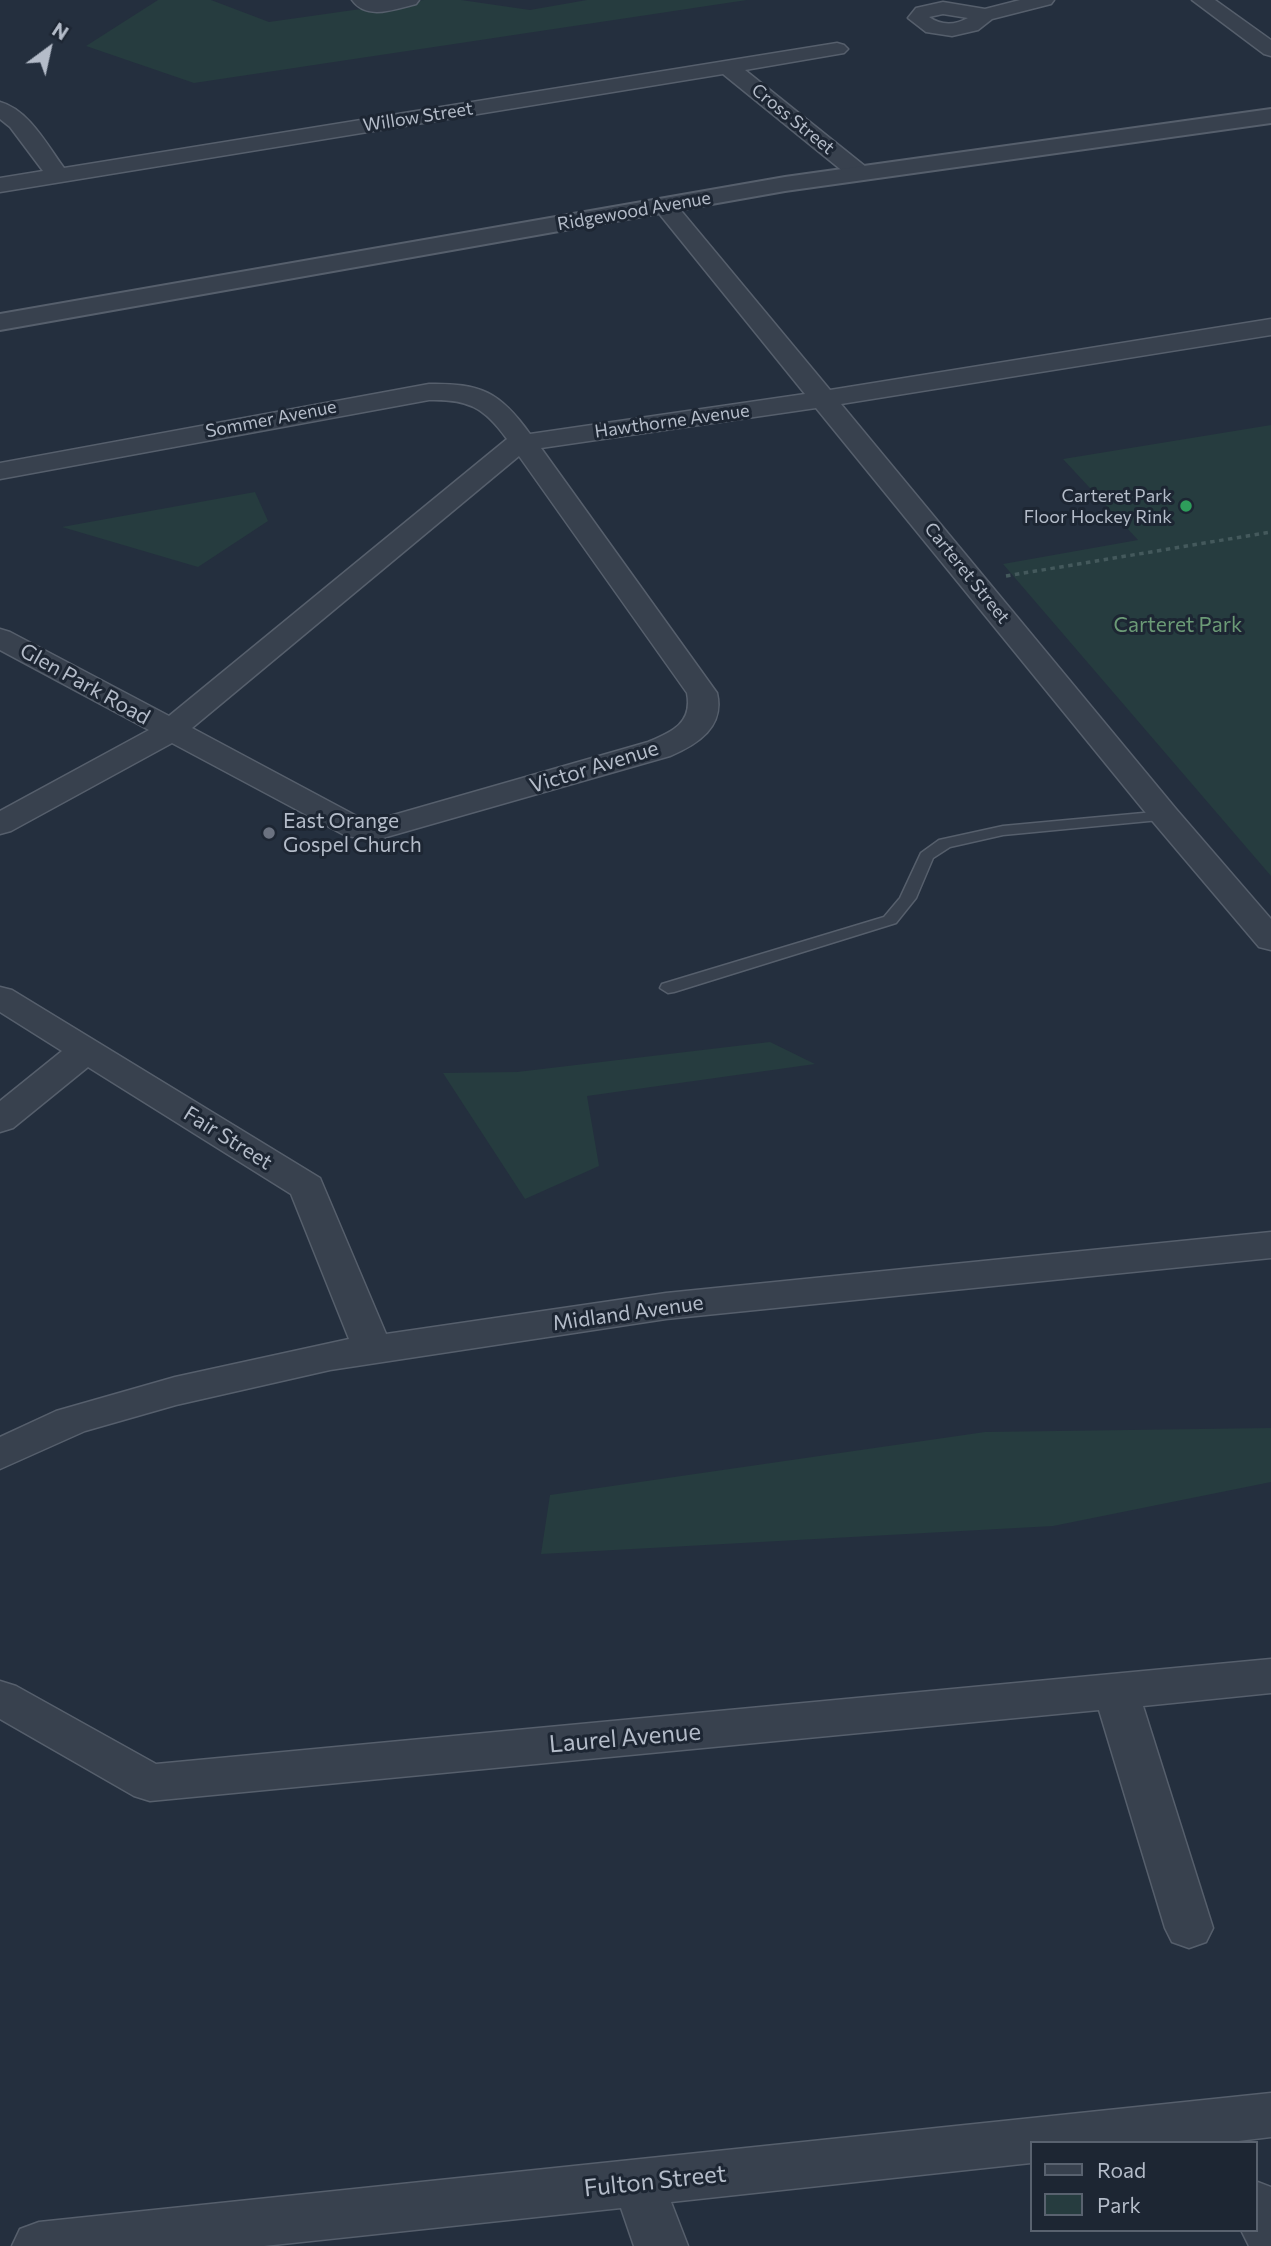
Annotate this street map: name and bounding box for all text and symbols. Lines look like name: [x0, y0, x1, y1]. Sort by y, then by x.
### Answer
north arrow: [14, 14, 84, 84]
text: N: [48, 17, 73, 44]
street label: Cross Street: [747, 79, 839, 159]
street label: Willow Street: [361, 98, 475, 136]
street label: Ridgewood Avenue: [556, 187, 712, 235]
street label: Sommer Avenue: [204, 396, 338, 442]
street label: Hawthorne Avenue: [593, 399, 751, 443]
place label: Carteret Park Floor Hockey Rink: [1024, 485, 1172, 528]
marker: Carteret Park Floor Hockey Rink: [1178, 498, 1194, 514]
street label: Carteret Street: [920, 518, 1014, 628]
park label: Carteret Park: [1114, 612, 1242, 638]
street label: Glen Park Road: [16, 638, 154, 730]
street label: Victor Avenue: [526, 735, 662, 799]
place label: East Orange Gospel Church: [283, 808, 422, 858]
marker: East Orange Gospel Church: [261, 825, 277, 841]
street label: Fair Street: [179, 1101, 277, 1175]
street label: Midland Avenue: [551, 1290, 705, 1336]
street label: Laurel Avenue: [548, 1717, 702, 1759]
legend: [1030, 2141, 1257, 2232]
text: Road: [1097, 2157, 1146, 2182]
street label: Fulton Street: [582, 2159, 728, 2203]
text: Park: [1097, 2192, 1141, 2217]

